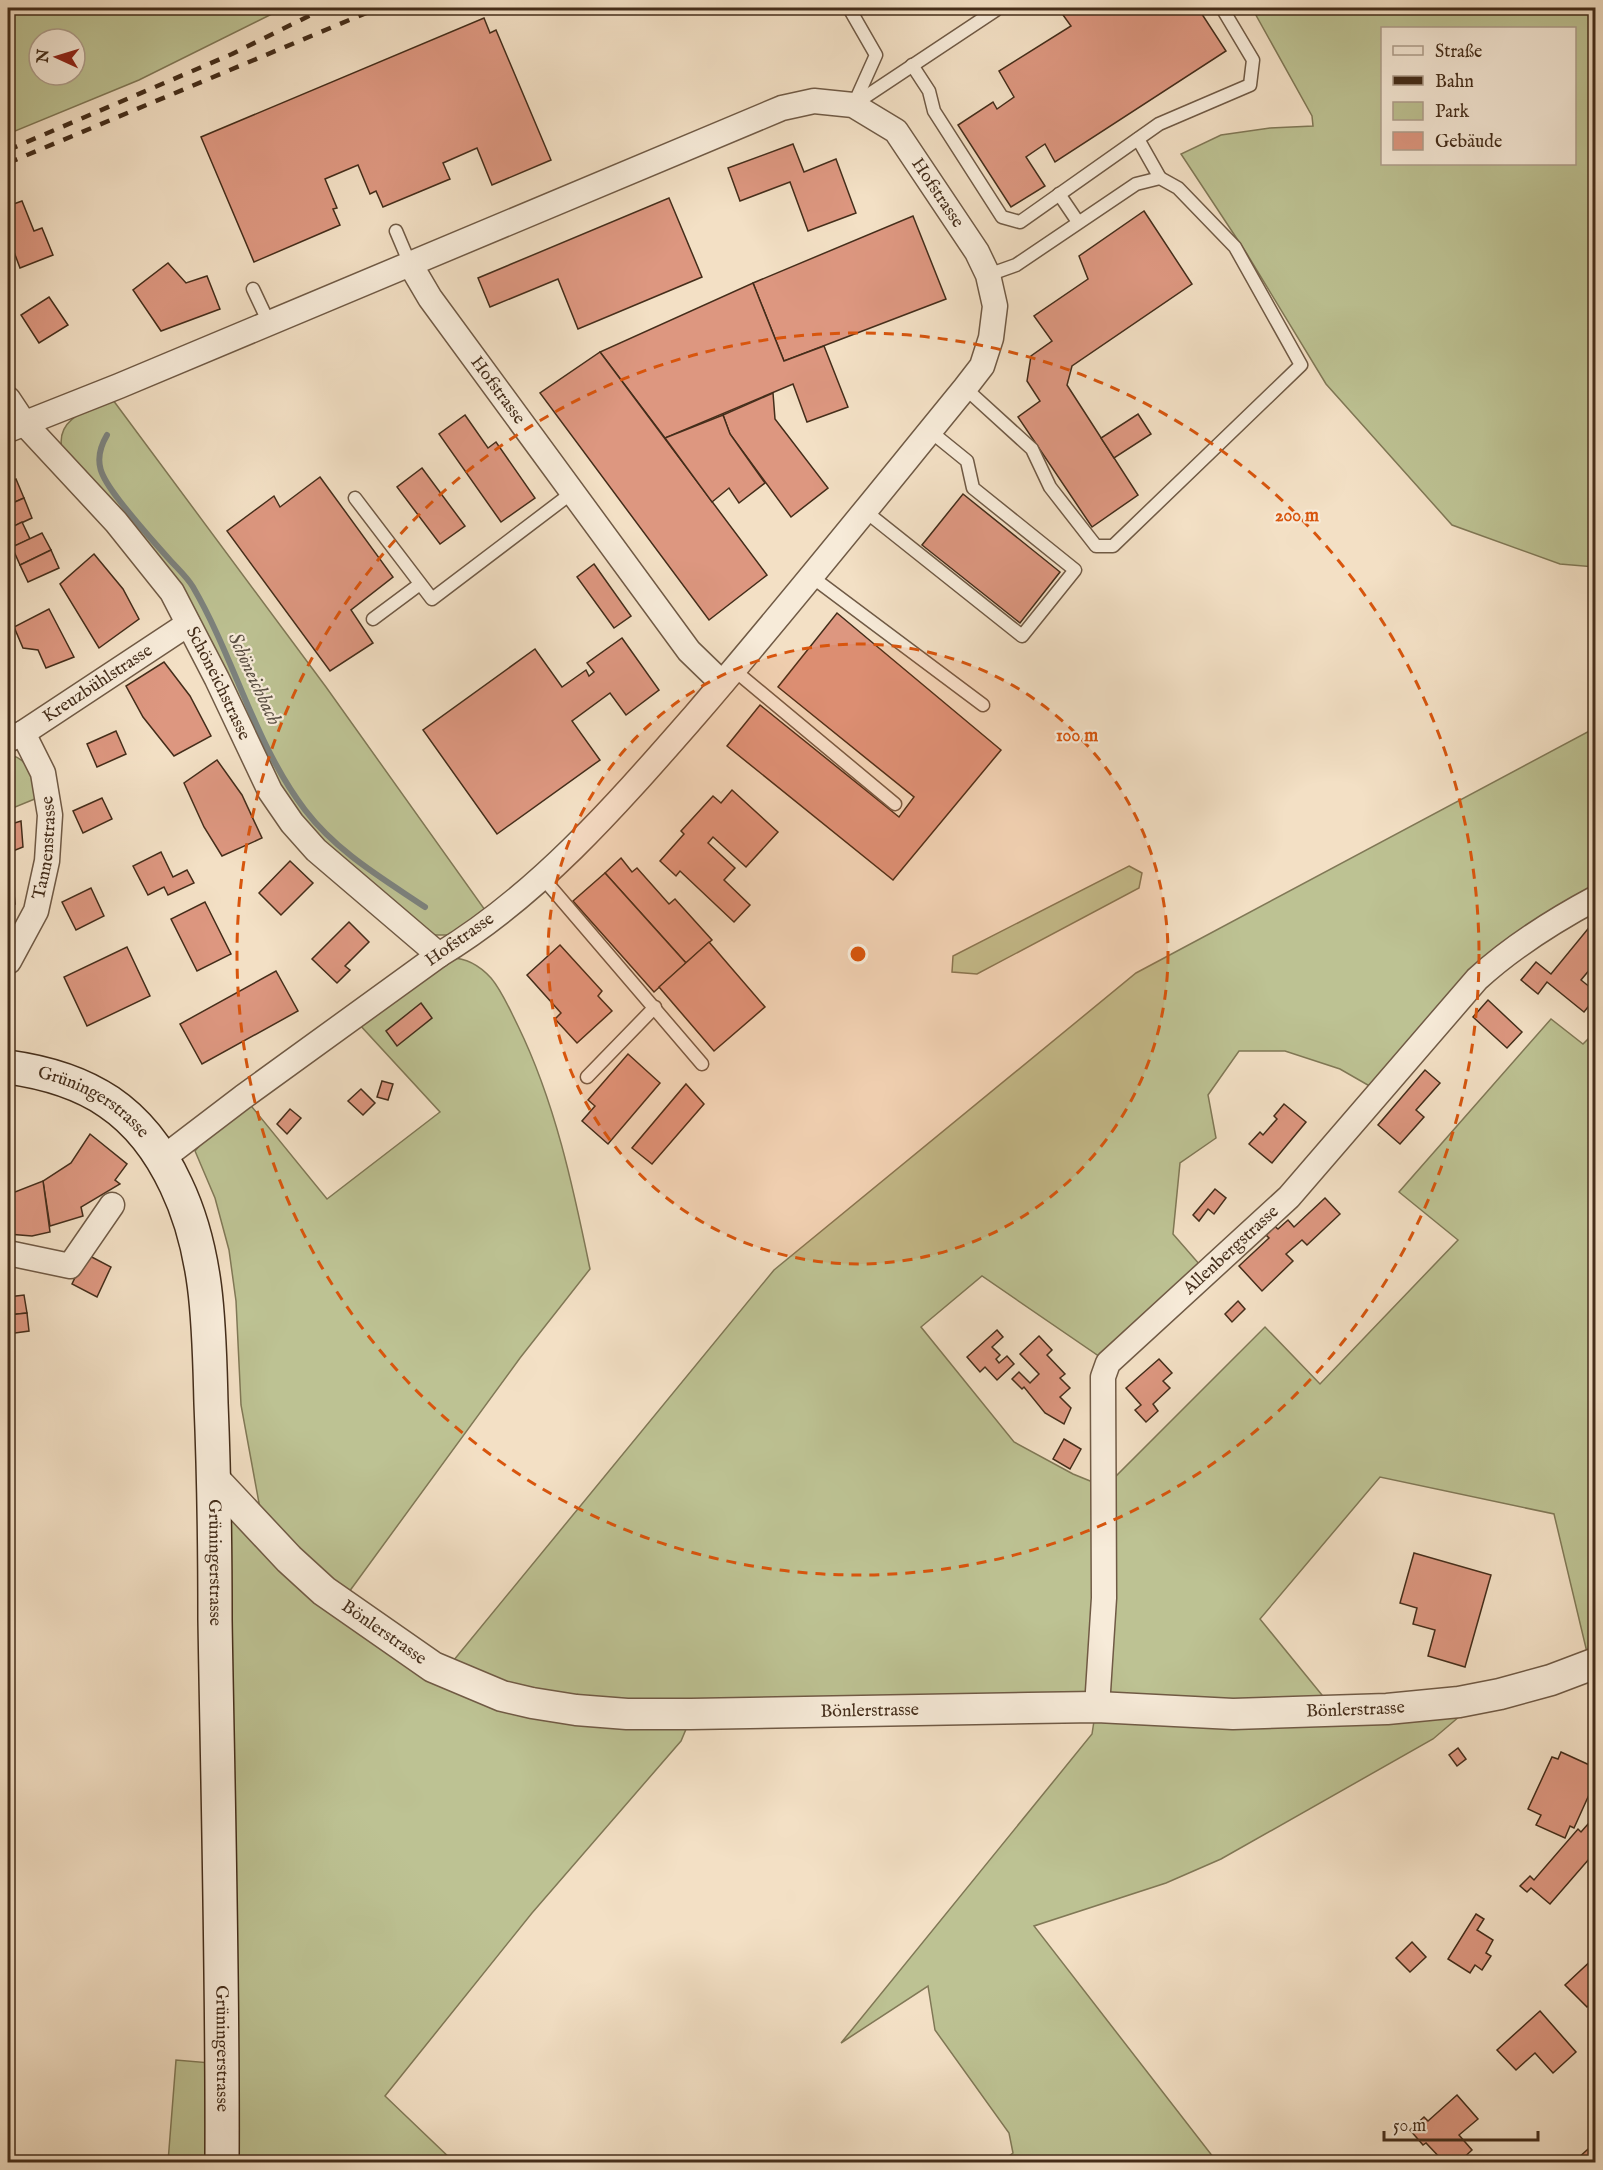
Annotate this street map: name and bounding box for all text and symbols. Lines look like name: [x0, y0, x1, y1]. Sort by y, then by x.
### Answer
north arrow: [27, 27, 87, 87]
legend: [1381, 27, 1576, 165]
text: Straße: [1435, 41, 1482, 64]
text: N: [34, 48, 55, 65]
text: Bahn: [1435, 71, 1474, 94]
text: Park: [1435, 101, 1470, 124]
text: Gebäude: [1435, 131, 1502, 154]
street label: Hofstrasse: [906, 154, 969, 232]
street label: Hofstrasse: [465, 352, 530, 429]
text: 200 m: [1275, 505, 1319, 528]
street label: Schöneichstrasse: [180, 623, 256, 744]
water label: Schöneichbach: [222, 629, 287, 730]
street label: Kreuzbühlstrasse: [38, 639, 157, 728]
text: 100 m: [1056, 725, 1098, 748]
street label: Tannenstrasse: [27, 794, 62, 902]
street label: Hofstrasse: [421, 908, 499, 972]
centre of rings: [848, 944, 868, 964]
street label: Grüningerstrasse: [35, 1061, 154, 1143]
street label: Allenbergstrasse: [1178, 1201, 1284, 1301]
street label: Grüningerstrasse: [202, 1499, 227, 1626]
street label: Bönlerstrasse: [337, 1595, 431, 1670]
street label: Bönlerstrasse: [1306, 1696, 1406, 1723]
street label: Bönlerstrasse: [820, 1698, 919, 1723]
street label: Grüningerstrasse: [210, 1985, 234, 2112]
scale bar: [1384, 2104, 1538, 2142]
text: 50 m: [1393, 2115, 1426, 2138]

